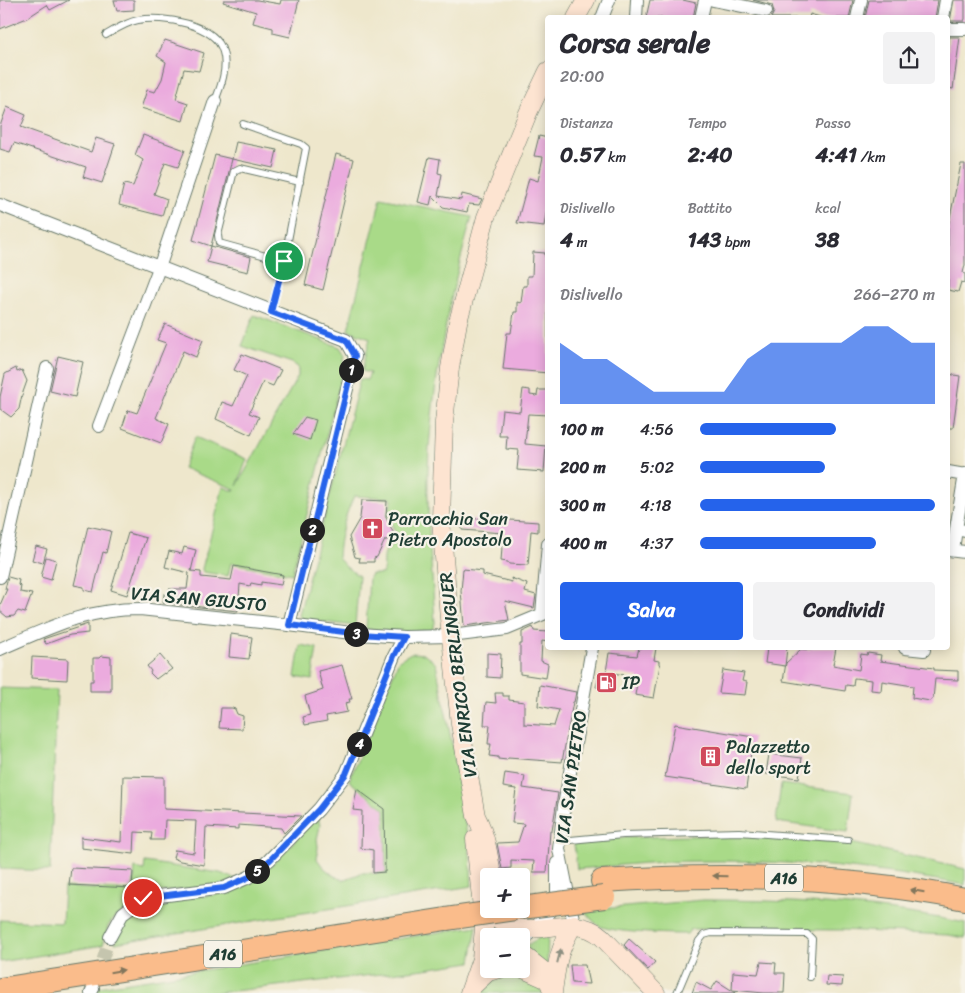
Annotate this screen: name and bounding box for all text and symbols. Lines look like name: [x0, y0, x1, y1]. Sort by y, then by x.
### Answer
text: Corsa serale: [560, 18, 710, 67]
button: share: [883, 32, 935, 84]
text: 20:00: [560, 62, 604, 91]
text: Distanza: [560, 111, 613, 136]
text: Tempo: [688, 111, 727, 136]
text: Passo: [815, 111, 851, 136]
text: 0.57: [560, 136, 604, 174]
text: 2:40: [688, 136, 733, 174]
text: 4:41: [815, 136, 857, 174]
text: km: [604, 145, 626, 170]
text: /km: [857, 145, 886, 170]
text: Dislivello: [560, 196, 615, 221]
text: Battito: [688, 196, 732, 221]
text: kcal: [815, 196, 841, 221]
text: 4: [560, 221, 573, 259]
text: 143: [688, 221, 721, 259]
text: 38: [815, 221, 840, 259]
text: m: [573, 230, 588, 255]
text: bpm: [721, 230, 751, 255]
pin: [263, 240, 305, 282]
icon: arrive: [270, 247, 298, 275]
text: Dislivello: [560, 280, 623, 309]
text: 266–270 m: [854, 280, 935, 309]
pin: 1: [338, 358, 364, 382]
text: 1: [348, 358, 355, 383]
text: 100 m: [560, 415, 604, 444]
text: 4:56: [640, 415, 674, 444]
text: 200 m: [560, 453, 606, 482]
text: 5:02: [640, 453, 674, 482]
text: 300 m: [560, 491, 605, 520]
text: 4:18: [640, 491, 671, 520]
place label: Parrocchia San Pietro Apostolo: [388, 503, 512, 556]
church icon: Parrocchia San Pietro Apostolo: [360, 517, 384, 541]
pin: 2: [300, 518, 324, 542]
text: 2: [308, 518, 317, 543]
text: 400 m: [560, 529, 607, 558]
text: 4:37: [640, 529, 673, 558]
street label: VIA ENRICO BERLINGUER: [430, 570, 486, 779]
street label: VIA SAN GIUSTO: [130, 577, 268, 621]
button: Salva: [560, 582, 743, 640]
button: Condividi: [753, 582, 935, 640]
pin: 3: [344, 622, 368, 646]
text: 3: [353, 622, 360, 647]
place label: IP: [621, 667, 640, 699]
fuel station icon: IP: [594, 671, 618, 695]
street label: VIA SAN PIETRO: [546, 708, 596, 846]
place label: Palazzetto dello sport: [726, 731, 811, 784]
pin: 4: [346, 732, 372, 756]
text: 4: [355, 732, 364, 757]
building icon: Palazzetto dello sport: [698, 745, 722, 769]
pin: 5: [244, 858, 270, 884]
text: 5: [253, 859, 262, 884]
road number: A16: [765, 864, 803, 891]
map controls: [480, 868, 530, 978]
button: +: [480, 868, 530, 918]
one-way arrow: [712, 872, 728, 880]
pin: [122, 877, 164, 919]
icon: check: [129, 884, 157, 912]
one-way arrow: [909, 887, 925, 895]
button: −: [480, 928, 530, 978]
road number: A16: [204, 941, 242, 968]
one-way arrow: [555, 949, 563, 964]
one-way arrow: [110, 966, 126, 974]

